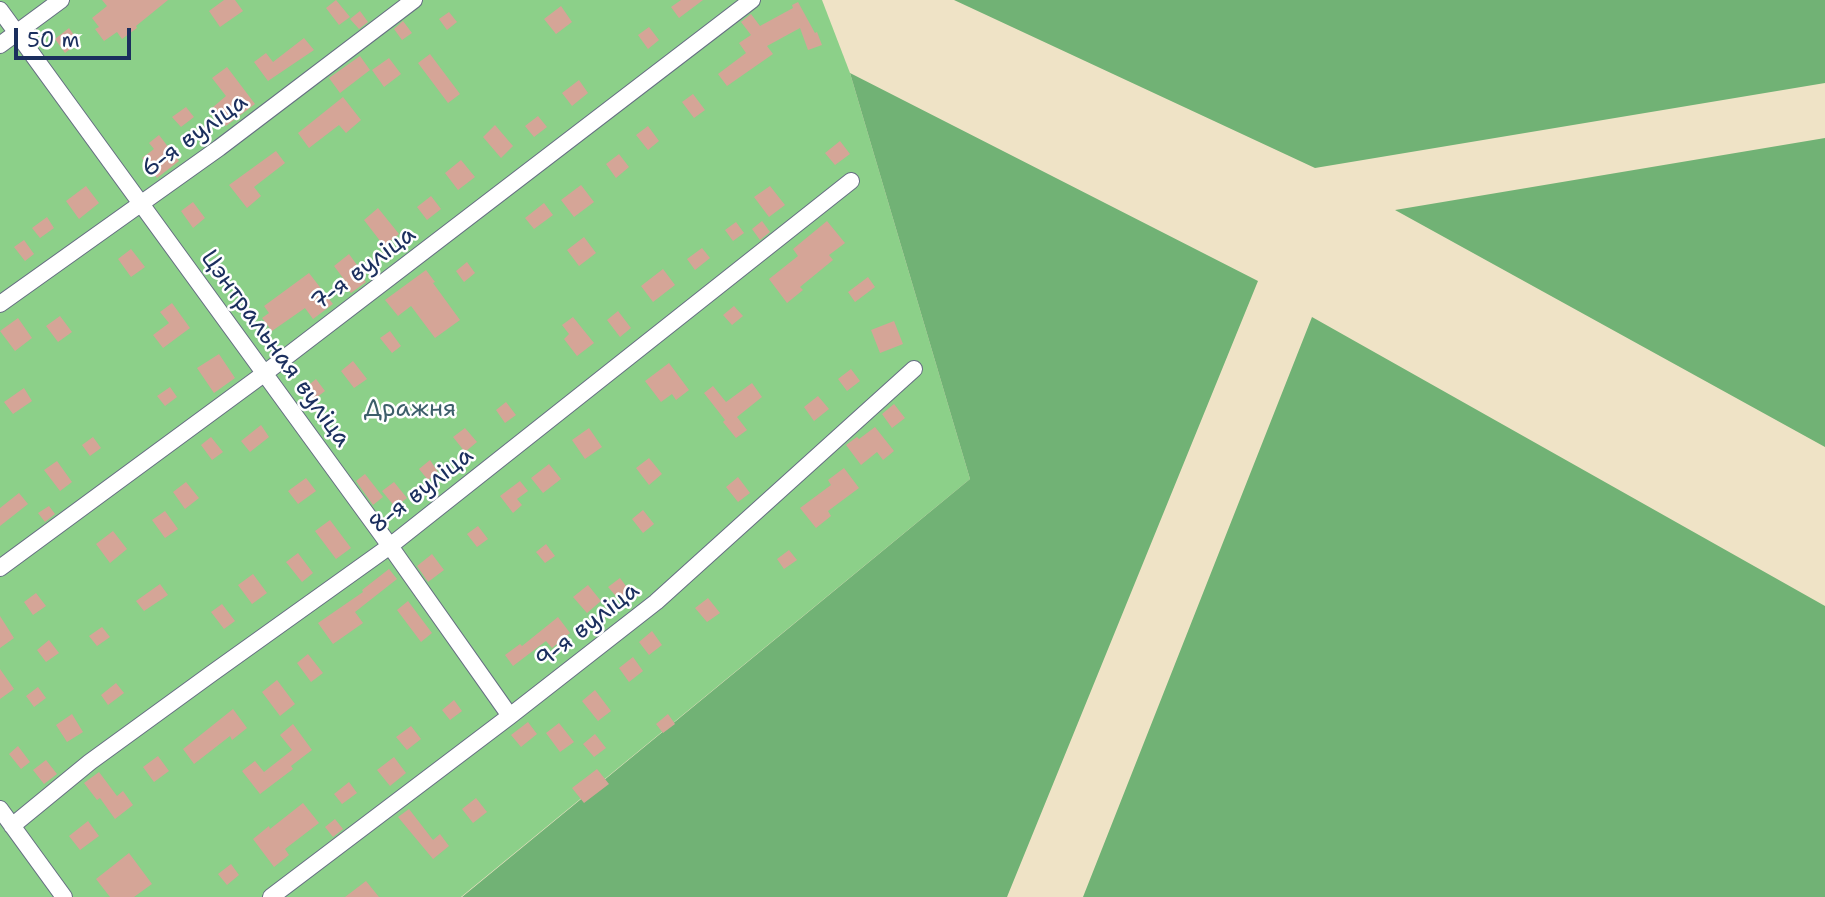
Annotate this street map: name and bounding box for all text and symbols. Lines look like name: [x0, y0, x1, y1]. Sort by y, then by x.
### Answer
scale bar: [18, 14, 135, 58]
text: 50 m: [27, 26, 80, 54]
street label: 6-я вуліца: [136, 88, 254, 184]
street label: 7-я вуліца: [306, 220, 422, 318]
street label: Цэнтральная вуліца: [194, 245, 356, 453]
park label: Дражня: [364, 396, 456, 424]
street label: 8-я вуліца: [364, 442, 480, 540]
street label: 9-я вуліца: [530, 577, 646, 675]

